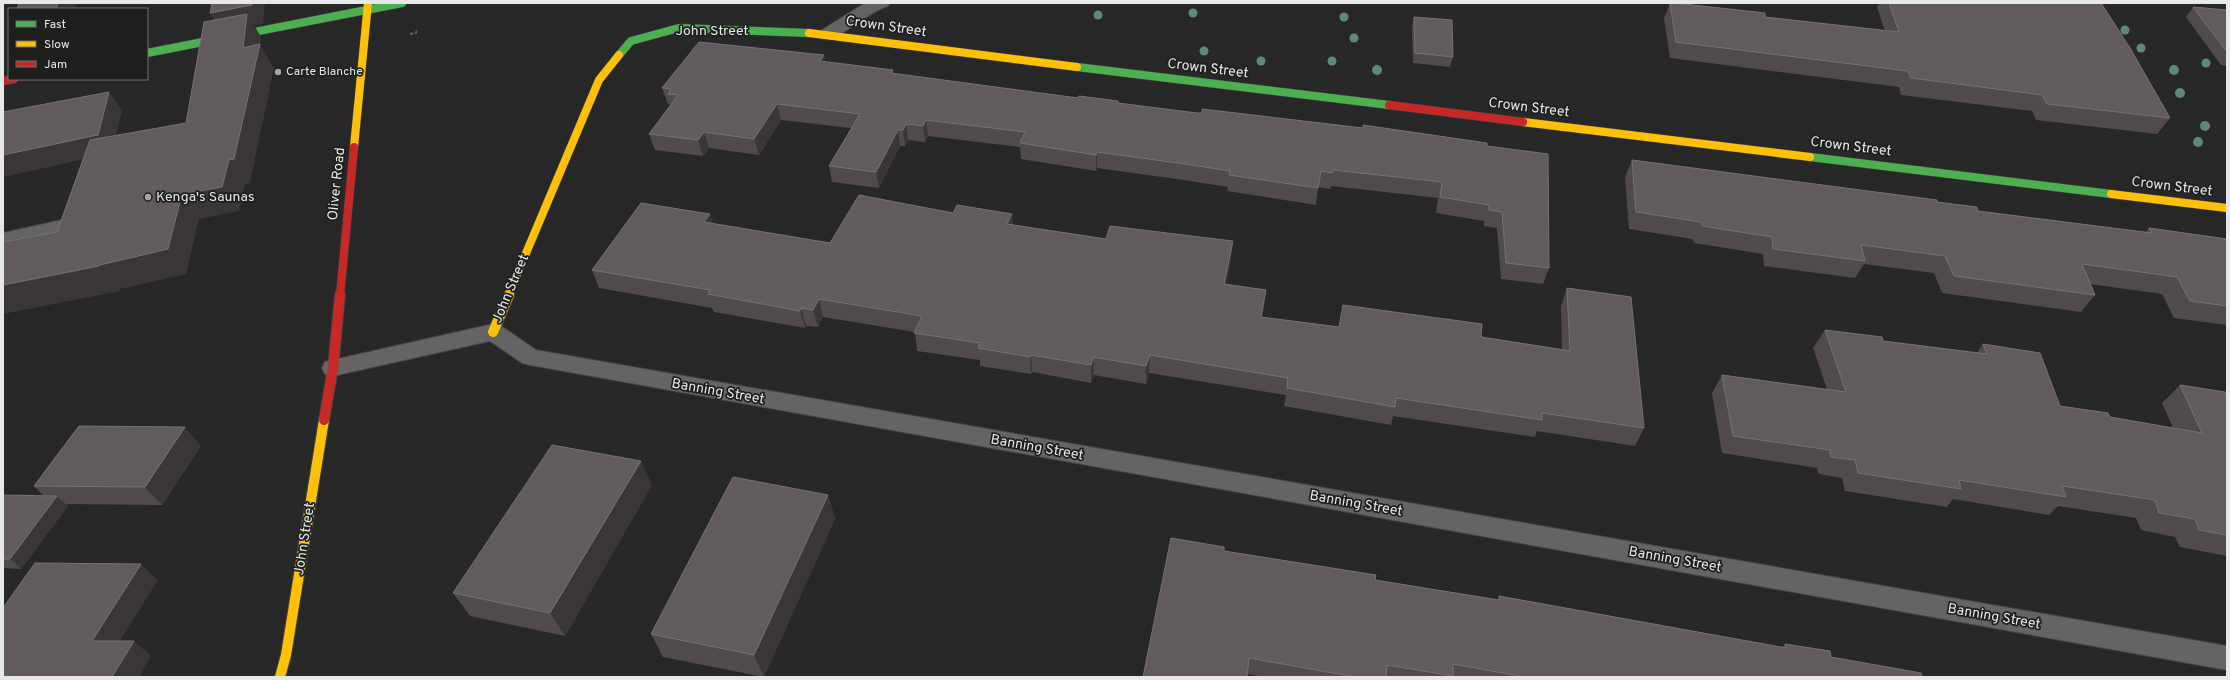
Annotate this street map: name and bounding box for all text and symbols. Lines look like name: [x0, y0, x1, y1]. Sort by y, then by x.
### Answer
legend: [8, 8, 148, 80]
street label: Crown Street: [844, 13, 928, 41]
text: Fast: [44, 17, 66, 33]
street label: John Street: [675, 23, 749, 40]
text: Slow: [44, 37, 70, 53]
street label: Crown Street: [1166, 56, 1250, 82]
text: Jam: [44, 57, 67, 73]
place label: Carte Blanche: [286, 64, 363, 80]
marker: Carte Blanche: [273, 67, 283, 77]
street label: Crown Street: [1487, 95, 1571, 121]
street label: Crown Street: [1809, 134, 1893, 160]
street label: Oliver Road: [325, 147, 349, 221]
street label: Crown Street: [2130, 174, 2214, 200]
place label: Kenga's Saunas: [156, 189, 254, 206]
marker: Kenga's Saunas: [143, 192, 153, 202]
street label: John Street: [489, 252, 533, 326]
street label: Banning Street: [670, 375, 766, 409]
street label: Banning Street: [989, 431, 1085, 465]
street label: Banning Street: [1308, 487, 1404, 521]
street label: John Street: [291, 502, 319, 576]
street label: Banning Street: [1627, 543, 1723, 577]
street label: Banning Street: [1946, 600, 2042, 634]

